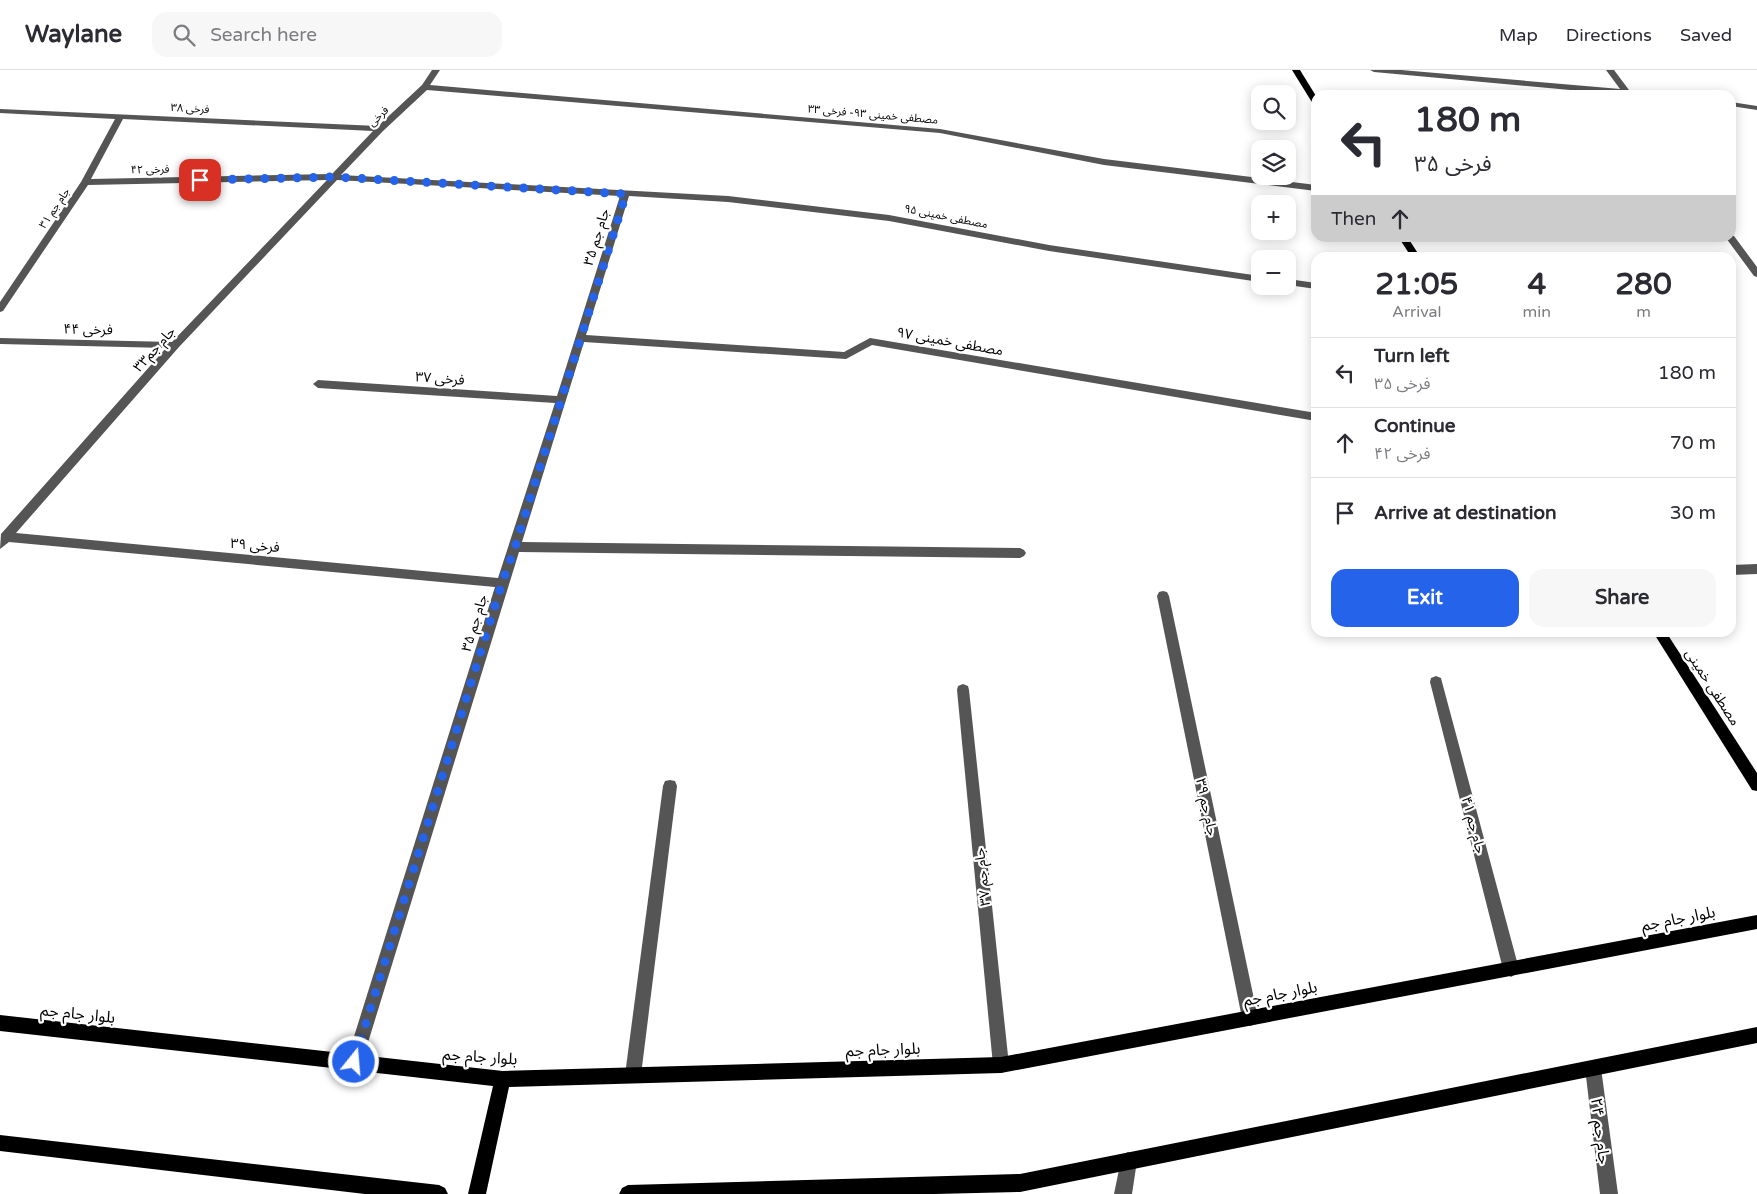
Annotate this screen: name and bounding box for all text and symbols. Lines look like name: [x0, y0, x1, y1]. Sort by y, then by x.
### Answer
search box: [152, 12, 502, 57]
text: Waylane: [25, 20, 122, 49]
icon: search: [170, 21, 198, 49]
text: Search here: [210, 24, 317, 46]
text: Map: [1499, 24, 1538, 46]
text: Directions: [1566, 24, 1652, 46]
text: Saved: [1680, 24, 1732, 46]
map controls: [1251, 85, 1296, 295]
button: search: [1251, 85, 1296, 130]
text: 180 m: [1414, 99, 1521, 141]
street label: فرخی ۳۸: [170, 101, 210, 116]
street label: مصطفی خمینی ۹۳- فرخی ۳۳: [807, 102, 939, 127]
street label: فرخی: [365, 104, 391, 129]
icon: left: [1331, 110, 1396, 175]
button: layers: [1251, 140, 1296, 185]
text: فرخی ۳۵: [1414, 151, 1492, 177]
pin: [179, 159, 221, 201]
street label: فرخی ۴۲: [130, 163, 170, 176]
icon: arrive: [186, 166, 214, 194]
street label: جام جم ۳۱: [36, 185, 75, 232]
button: +: [1251, 195, 1296, 240]
street label: مصطفی خمینی ۹۵: [903, 202, 989, 231]
icon: ahead: [1386, 205, 1414, 233]
street label: جام جم ۳۵: [580, 207, 615, 268]
text: Then: [1331, 208, 1376, 230]
button: −: [1251, 250, 1296, 295]
text: 21:05: [1375, 266, 1458, 303]
text: 4: [1527, 266, 1546, 303]
text: 280: [1615, 266, 1672, 303]
text: Arrival: [1392, 302, 1442, 322]
text: min: [1523, 302, 1551, 322]
text: m: [1636, 302, 1651, 322]
street label: فرخی ۴۴: [63, 321, 113, 338]
street label: جام جم۳۳: [130, 323, 181, 377]
street label: مصطفی خمینی ۹۷: [895, 324, 1004, 359]
text: Turn left: [1374, 345, 1450, 367]
icon: left: [1331, 359, 1359, 387]
text: 180 m: [1658, 362, 1716, 384]
street label: فرخی ۳۷: [415, 368, 465, 389]
text: فرخی ۳۵: [1374, 374, 1431, 394]
text: Continue: [1374, 415, 1456, 437]
icon: ahead: [1331, 429, 1359, 457]
text: 70 m: [1670, 432, 1716, 454]
text: فرخی ۴۲: [1374, 444, 1431, 464]
icon: arrive: [1331, 499, 1359, 527]
text: Arrive at destination: [1374, 502, 1557, 524]
text: 30 m: [1670, 502, 1716, 524]
street label: فرخی ۳۹: [230, 535, 280, 556]
button: Exit: [1331, 569, 1519, 627]
button: Share: [1529, 569, 1716, 627]
street label: جام جم ۳۵: [458, 593, 493, 654]
street label: مصطفی خمینی: [1681, 646, 1744, 729]
street label: جام جم ۳۹: [1190, 777, 1221, 838]
street label: جام جم ۴۱: [1456, 795, 1489, 856]
street label: جام جم ۳۷: [971, 847, 996, 907]
street label: بلوار جام جم: [1640, 902, 1717, 938]
street label: بلوار جام جم: [1242, 977, 1319, 1013]
street label: بلوار جام جم: [39, 1000, 116, 1030]
position arrow: [327, 1035, 379, 1087]
street label: بلوار جام جم: [845, 1039, 921, 1063]
street label: بلوار جام جم: [442, 1044, 518, 1072]
street label: جام جم ۲۴: [1584, 1097, 1614, 1166]

